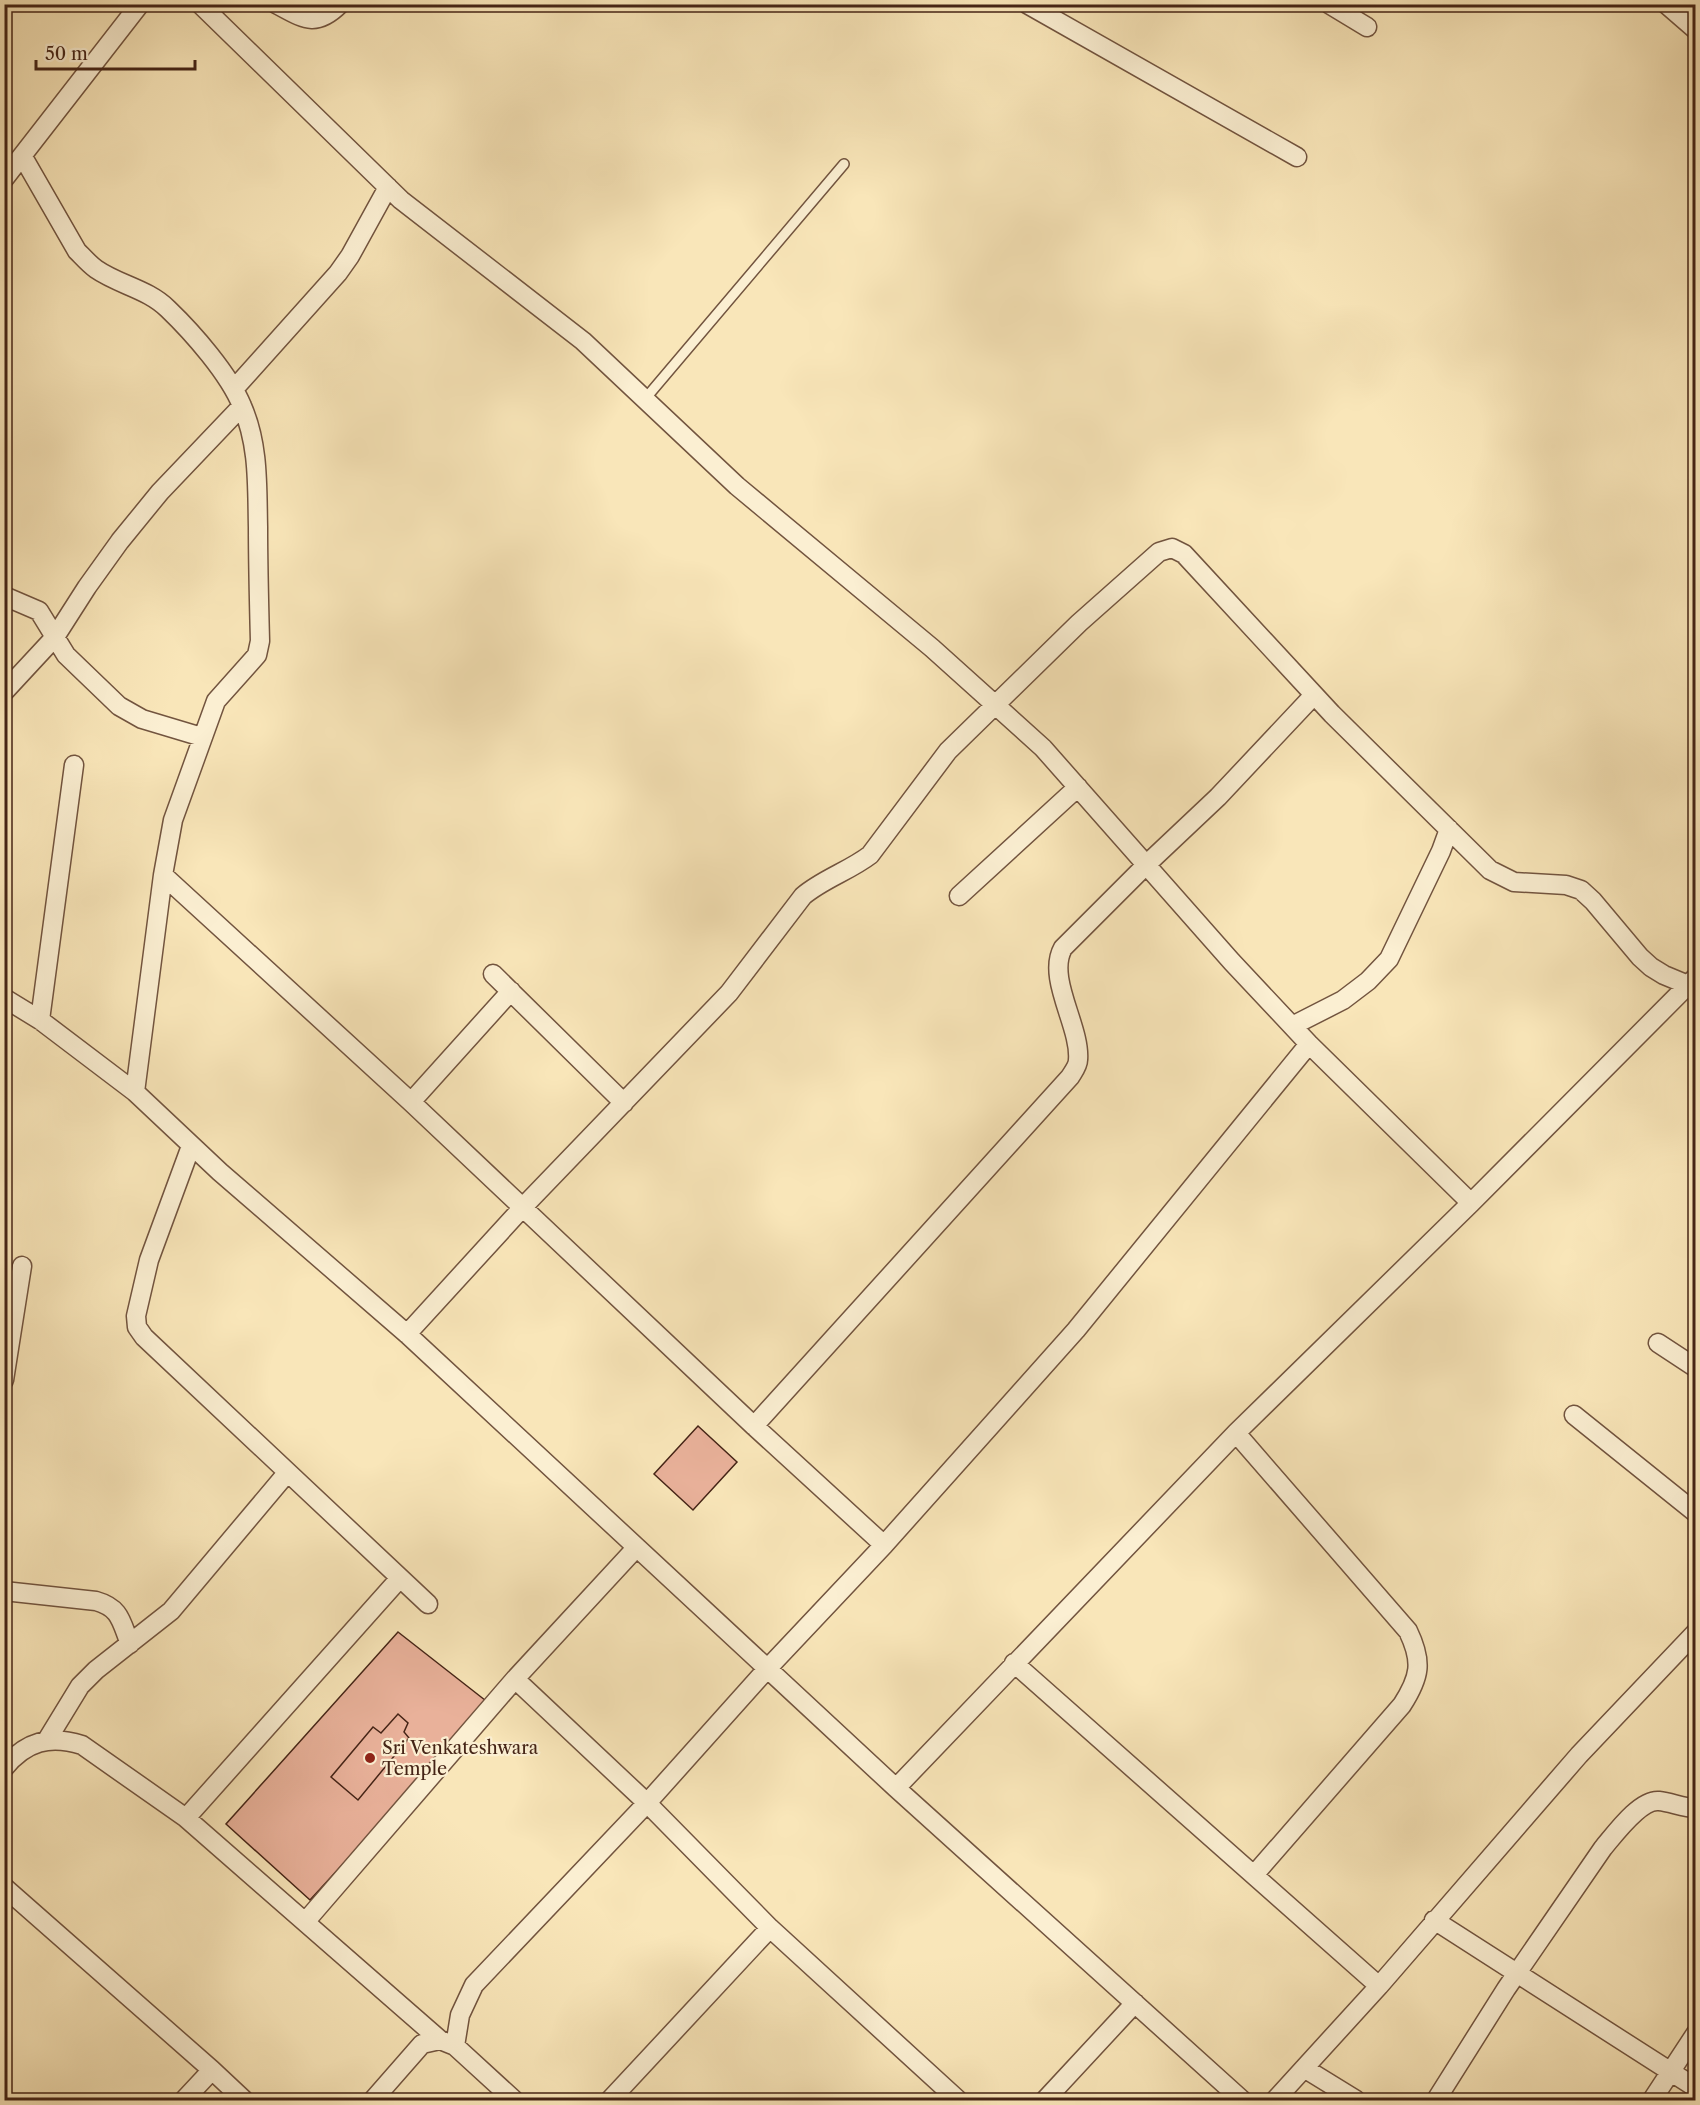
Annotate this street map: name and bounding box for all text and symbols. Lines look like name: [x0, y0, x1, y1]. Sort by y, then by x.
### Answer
scale bar: [36, 33, 195, 71]
text: 50 m: [45, 43, 88, 65]
place label: Sri Venkateshwara Temple: [382, 1737, 539, 1780]
marker: Sri Venkateshwara Temple: [363, 1751, 377, 1765]

